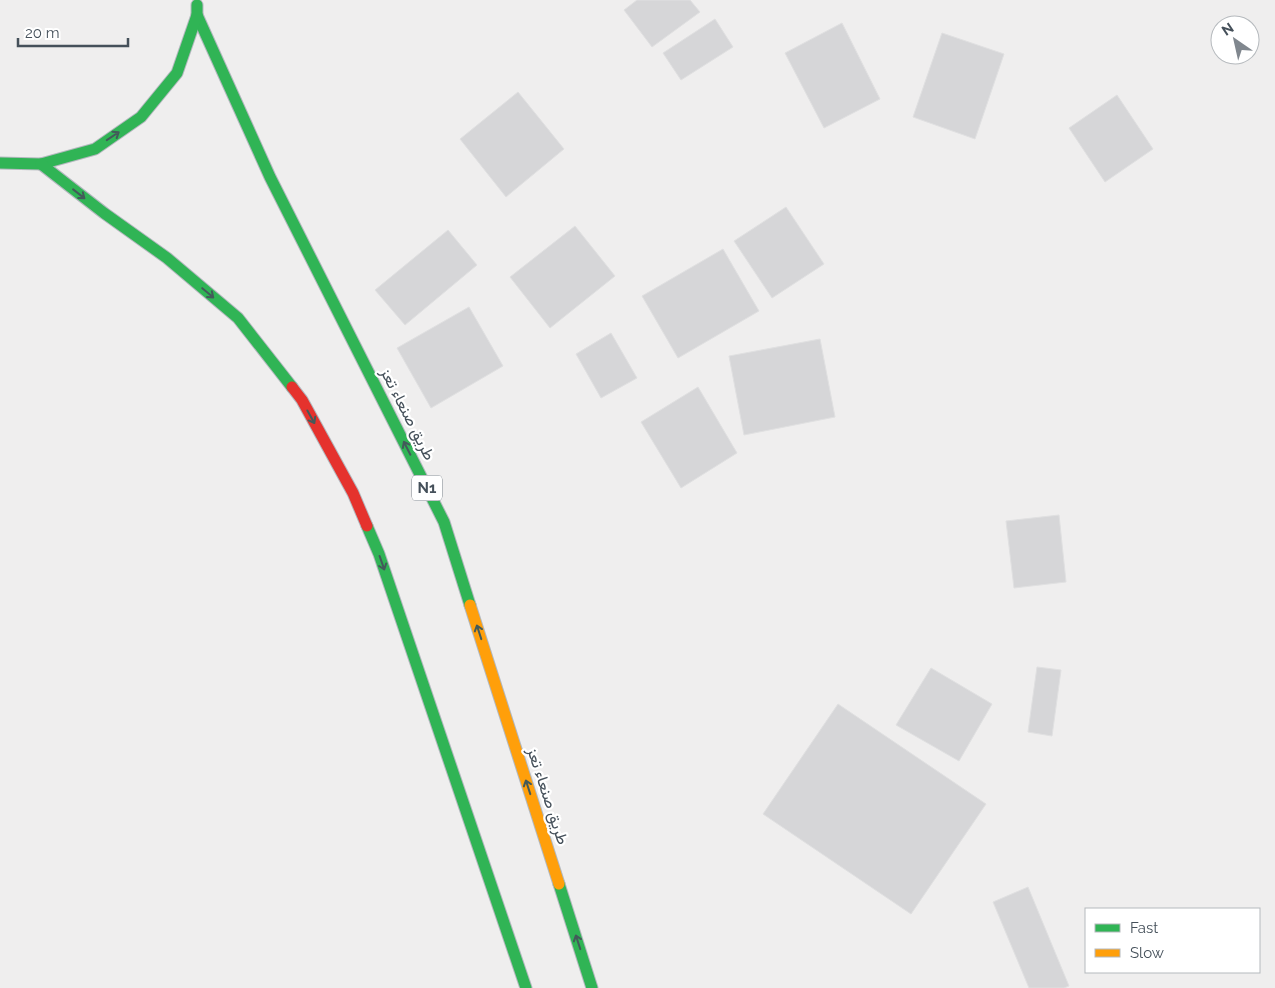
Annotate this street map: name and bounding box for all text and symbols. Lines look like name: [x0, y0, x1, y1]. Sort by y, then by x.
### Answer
scale bar: [18, 15, 128, 47]
north arrow: [1210, 15, 1260, 65]
text: N: [1219, 20, 1237, 39]
text: 20 m: [25, 24, 60, 42]
one-way arrow: [106, 131, 120, 142]
one-way arrow: [72, 188, 85, 199]
one-way arrow: [201, 287, 214, 298]
street label: طريق صنعاء تعز: [375, 364, 439, 464]
one-way arrow: [307, 409, 317, 423]
one-way arrow: [402, 441, 412, 456]
road number: N1: [412, 476, 442, 500]
one-way arrow: [378, 555, 387, 570]
one-way arrow: [474, 624, 483, 640]
street label: طريق صنعاء تعز: [522, 744, 573, 847]
one-way arrow: [523, 779, 533, 795]
legend: [1085, 908, 1260, 973]
text: Fast: [1130, 919, 1158, 937]
one-way arrow: [572, 934, 582, 950]
text: Slow: [1130, 944, 1164, 962]

